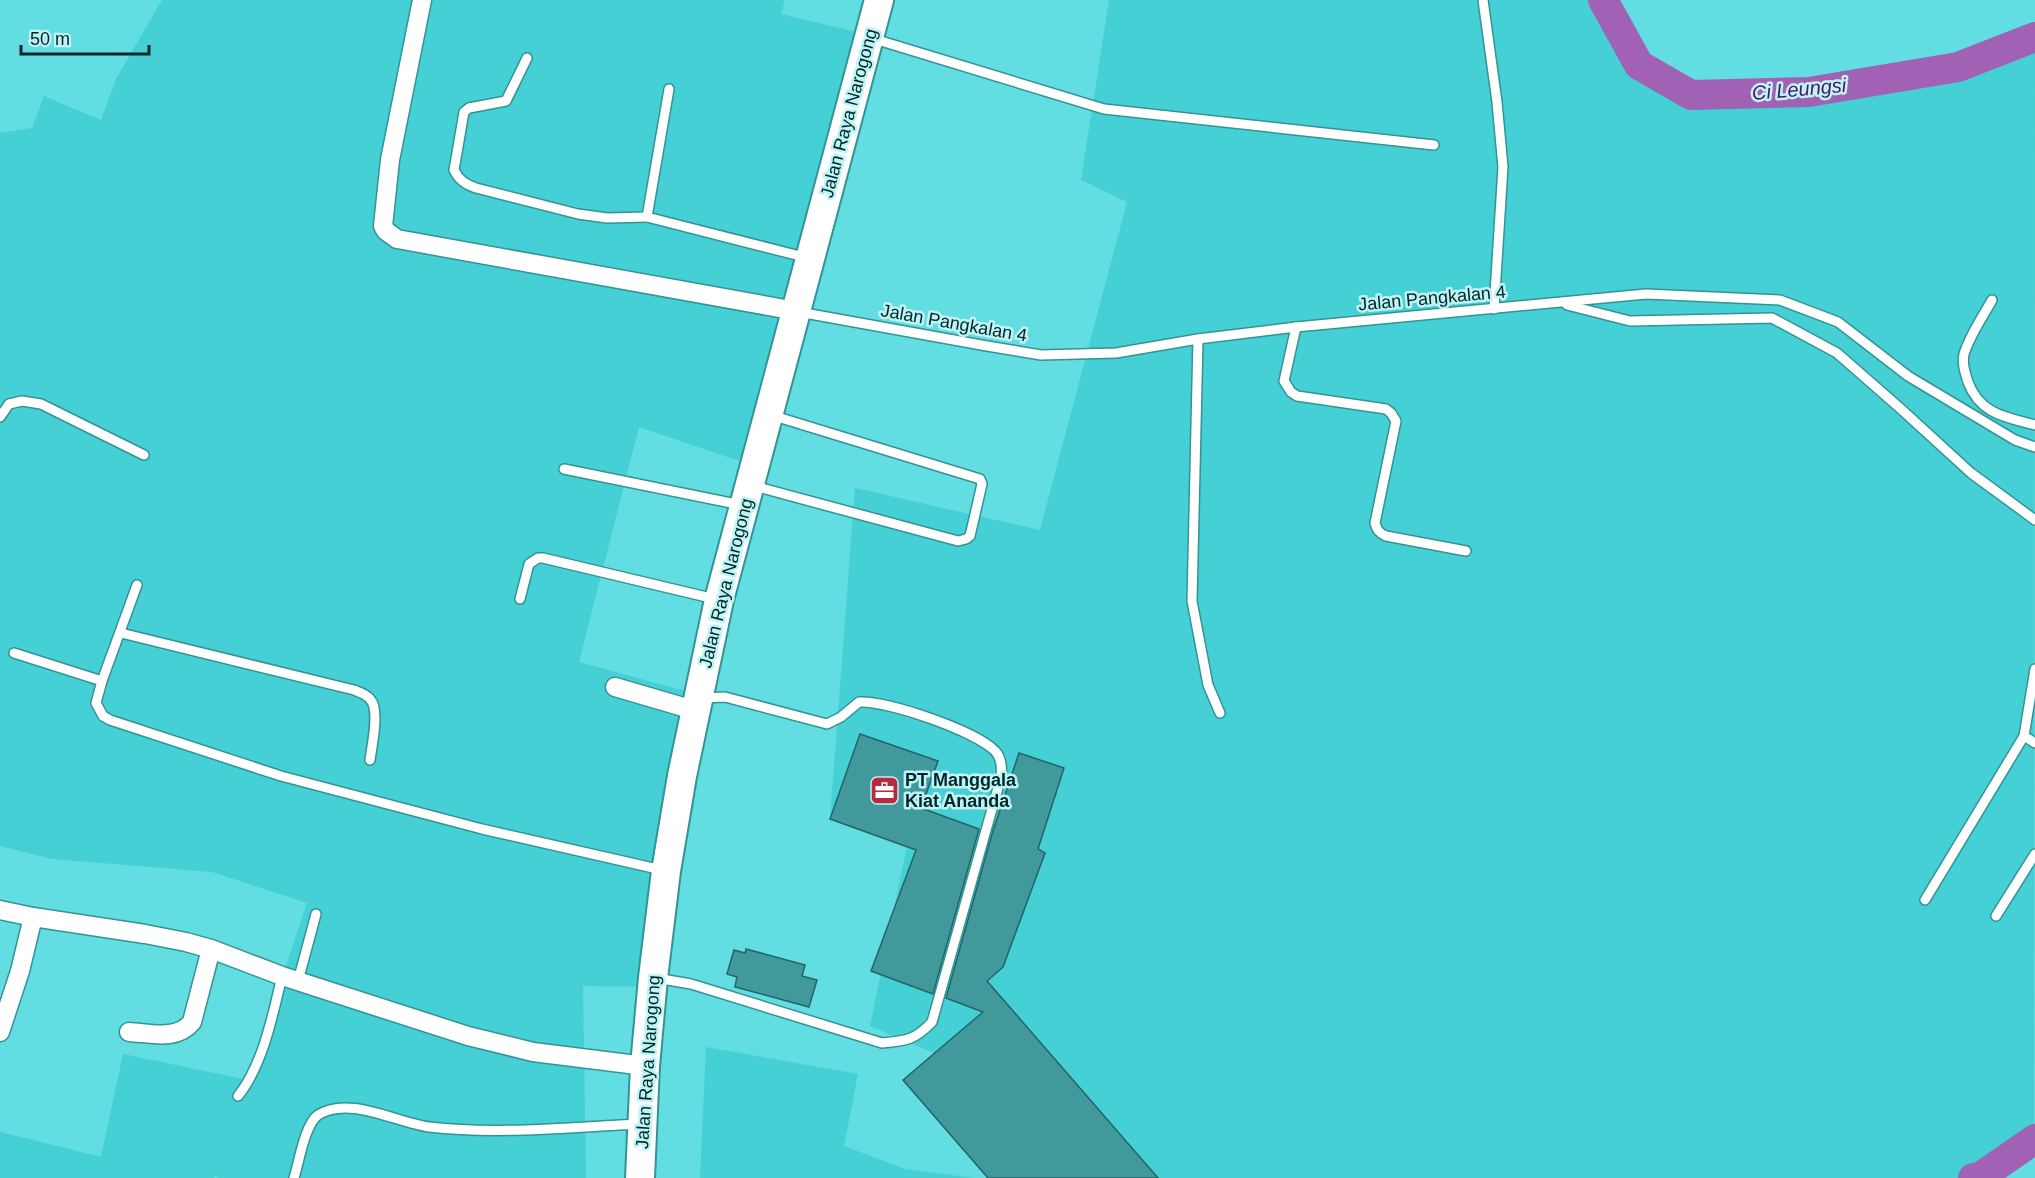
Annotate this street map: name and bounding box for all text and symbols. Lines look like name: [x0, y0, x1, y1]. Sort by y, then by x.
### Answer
scale bar: [21, 18, 148, 56]
street label: Jalan Raya Narogong: [817, 26, 881, 200]
text: 50 m: [30, 29, 70, 49]
water label: Ci Leungsi: [1751, 74, 1848, 104]
street label: Jalan Pangkalan 4: [1357, 282, 1507, 314]
street label: Jalan Pangkalan 4: [879, 300, 1029, 346]
street label: Jalan Raya Narogong: [695, 496, 757, 670]
place label: PT Manggala Kiat Ananda: [905, 770, 1017, 811]
office icon: PT Manggala Kiat Ananda: [868, 774, 900, 806]
street label: Jalan Raya Narogong: [632, 974, 664, 1150]

